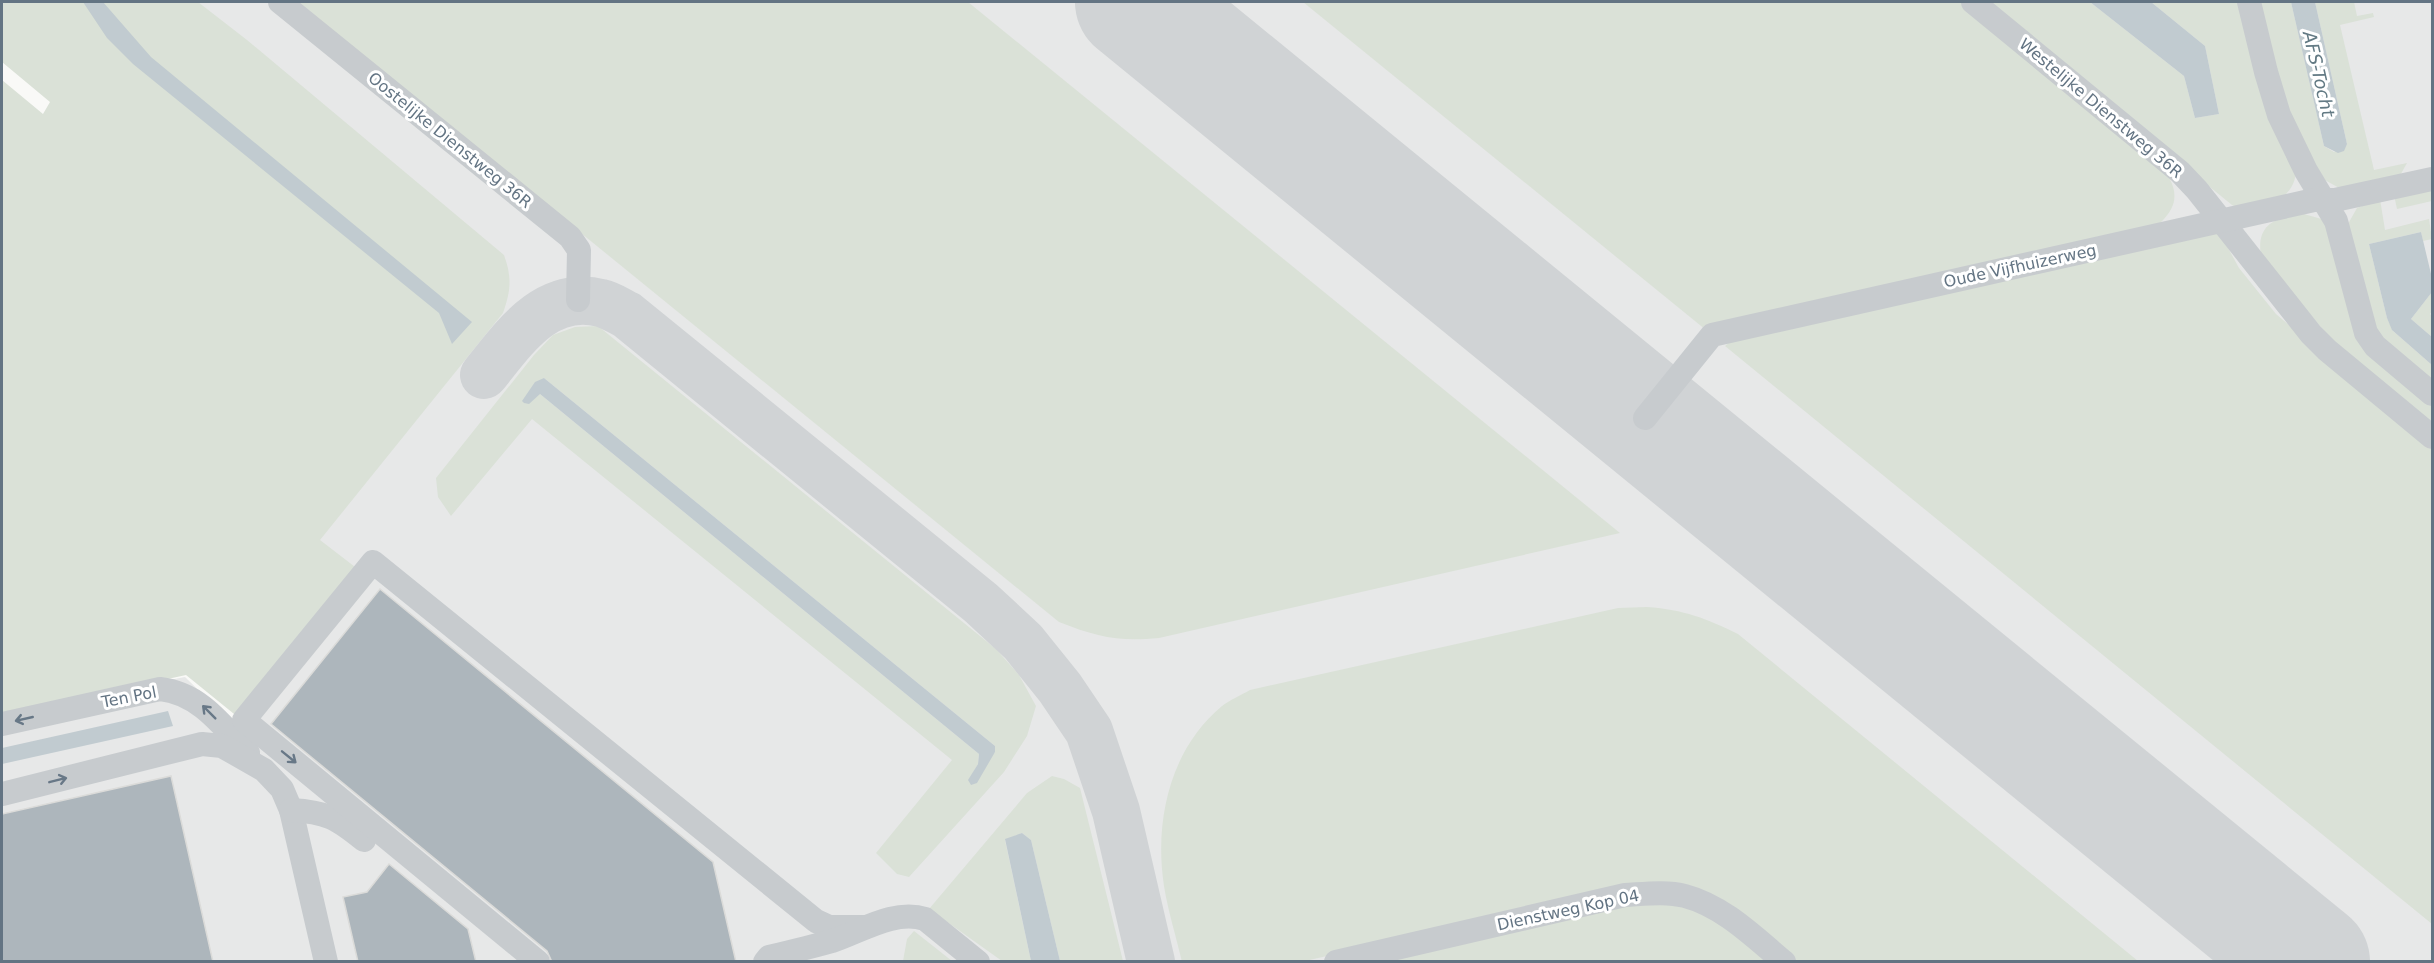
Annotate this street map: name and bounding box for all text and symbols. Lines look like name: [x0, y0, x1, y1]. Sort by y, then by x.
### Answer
water label: AFS-Tocht: [2299, 28, 2339, 120]
street label: Westelijke Dienstweg 36R: [2016, 34, 2186, 182]
street label: Oostelijke Dienstweg 36R: [364, 68, 536, 212]
street label: Oude Vijfhuizerweg: [1942, 241, 2098, 291]
street label: Ten Pol: [99, 682, 158, 712]
one-way arrow: [201, 705, 216, 720]
one-way arrow: [15, 714, 34, 726]
one-way arrow: [281, 751, 297, 764]
one-way arrow: [48, 773, 67, 785]
street label: Dienstweg Kop 04: [1495, 886, 1641, 934]

